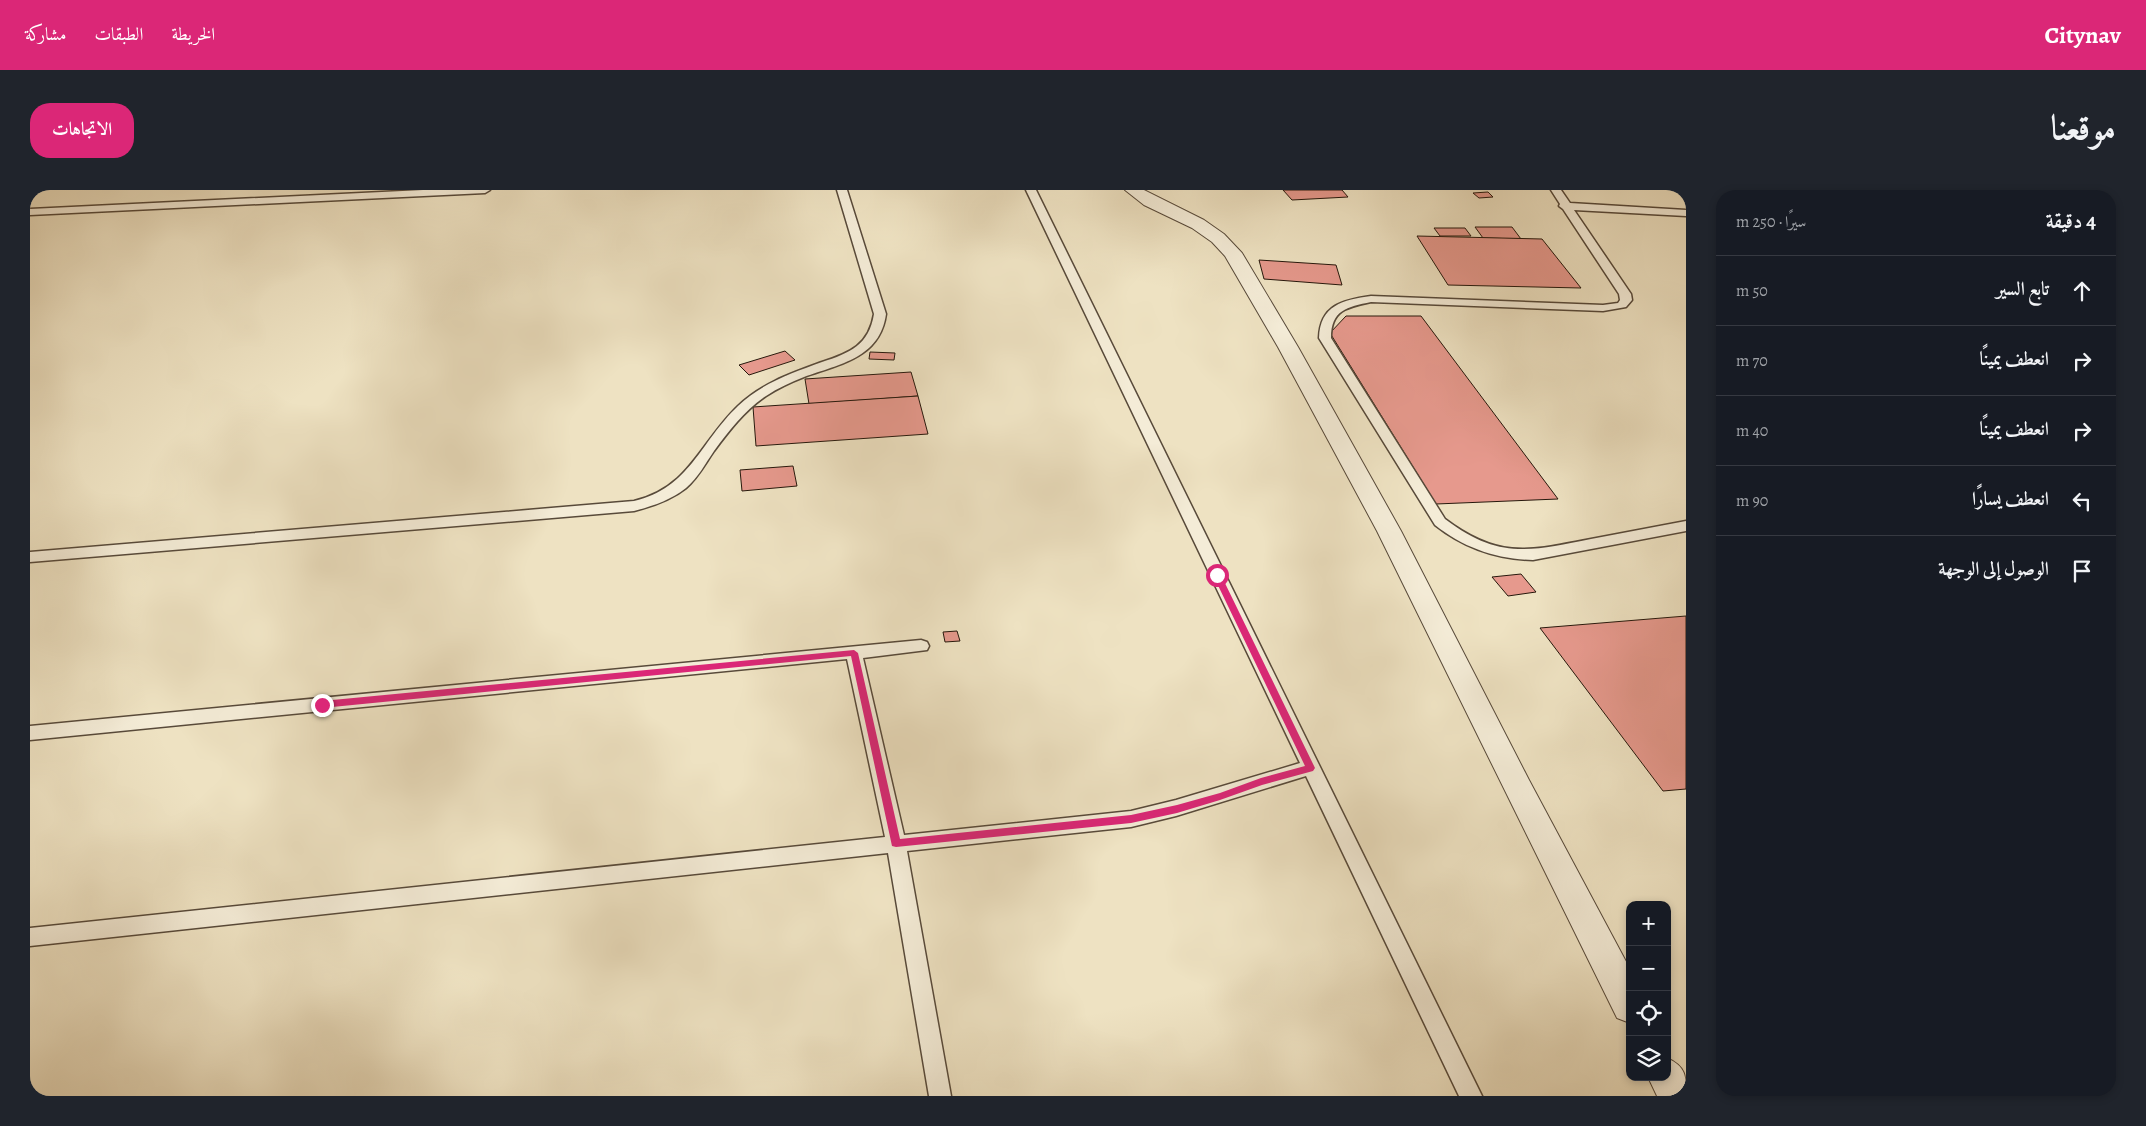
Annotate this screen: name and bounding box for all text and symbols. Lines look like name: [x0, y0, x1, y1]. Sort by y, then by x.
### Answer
text: Citynav: [2045, 19, 2121, 51]
text: مشاركة: [25, 22, 66, 46]
text: الطبقات: [94, 22, 143, 46]
text: الخريطة: [171, 22, 215, 46]
button: الاتجاهات: [30, 103, 134, 158]
text: موقعنا: [2051, 103, 2116, 151]
text: 4 دقيقة: [2046, 207, 2096, 235]
text: سيرًا · 250 m: [1736, 211, 1806, 233]
text: تابع السير: [1996, 276, 2049, 302]
icon: ahead: [2068, 277, 2096, 305]
text: 50 m: [1736, 280, 1768, 302]
text: انعطف يمينًا: [1979, 346, 2049, 372]
icon: right: [2068, 347, 2096, 375]
text: 70 m: [1736, 350, 1768, 372]
text: انعطف يمينًا: [1979, 416, 2049, 442]
icon: right: [2068, 417, 2096, 445]
text: 40 m: [1736, 420, 1768, 442]
text: انعطف يسارًا: [1972, 486, 2049, 512]
icon: left: [2068, 487, 2096, 515]
text: 90 m: [1736, 490, 1768, 512]
text: الوصول إلى الوجهة: [1938, 556, 2049, 582]
icon: arrive: [2068, 557, 2096, 585]
route start: [1206, 564, 1229, 587]
route end: [311, 694, 334, 717]
map controls: [1626, 901, 1671, 1081]
button: +: [1626, 901, 1671, 946]
button: −: [1626, 946, 1671, 991]
button: locate: [1626, 991, 1671, 1036]
button: layers: [1626, 1036, 1671, 1081]

